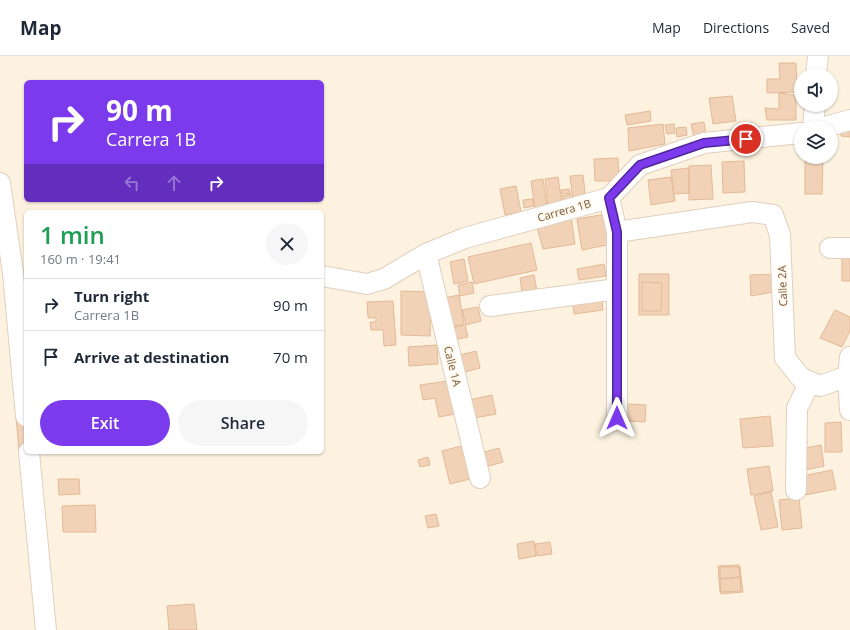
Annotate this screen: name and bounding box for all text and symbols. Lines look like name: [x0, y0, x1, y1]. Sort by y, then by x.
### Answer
text: Map: [20, 15, 61, 41]
text: Map: [652, 18, 681, 37]
text: Directions: [703, 18, 769, 37]
text: Saved: [791, 18, 830, 37]
map controls: [794, 68, 838, 164]
button: sound: [794, 68, 838, 112]
text: 90 m: [106, 91, 173, 129]
icon: right: [40, 96, 92, 148]
button: layers: [794, 120, 838, 164]
pin: [729, 122, 763, 156]
text: Carrera 1B: [106, 127, 196, 151]
icon: arrive: [735, 128, 757, 150]
icon: left: [121, 172, 143, 194]
icon: ahead: [163, 172, 185, 194]
icon: right: [205, 172, 227, 194]
street label: Carrera 1B: [535, 195, 593, 225]
text: 1 min: [40, 218, 105, 251]
button: close: [266, 223, 308, 265]
text: 160 m · 19:41: [40, 250, 121, 268]
street label: Calle 2A: [774, 265, 790, 307]
text: Turn right: [74, 286, 149, 306]
icon: right: [40, 294, 62, 316]
text: 90 m: [273, 295, 308, 315]
text: Carrera 1B: [74, 306, 139, 324]
street label: Calle 1A: [441, 344, 465, 388]
icon: arrive: [40, 346, 62, 368]
text: Arrive at destination: [74, 347, 229, 367]
text: 70 m: [273, 347, 308, 367]
position arrow: [596, 397, 638, 439]
button: Exit: [40, 400, 170, 446]
button: Share: [178, 400, 308, 446]

